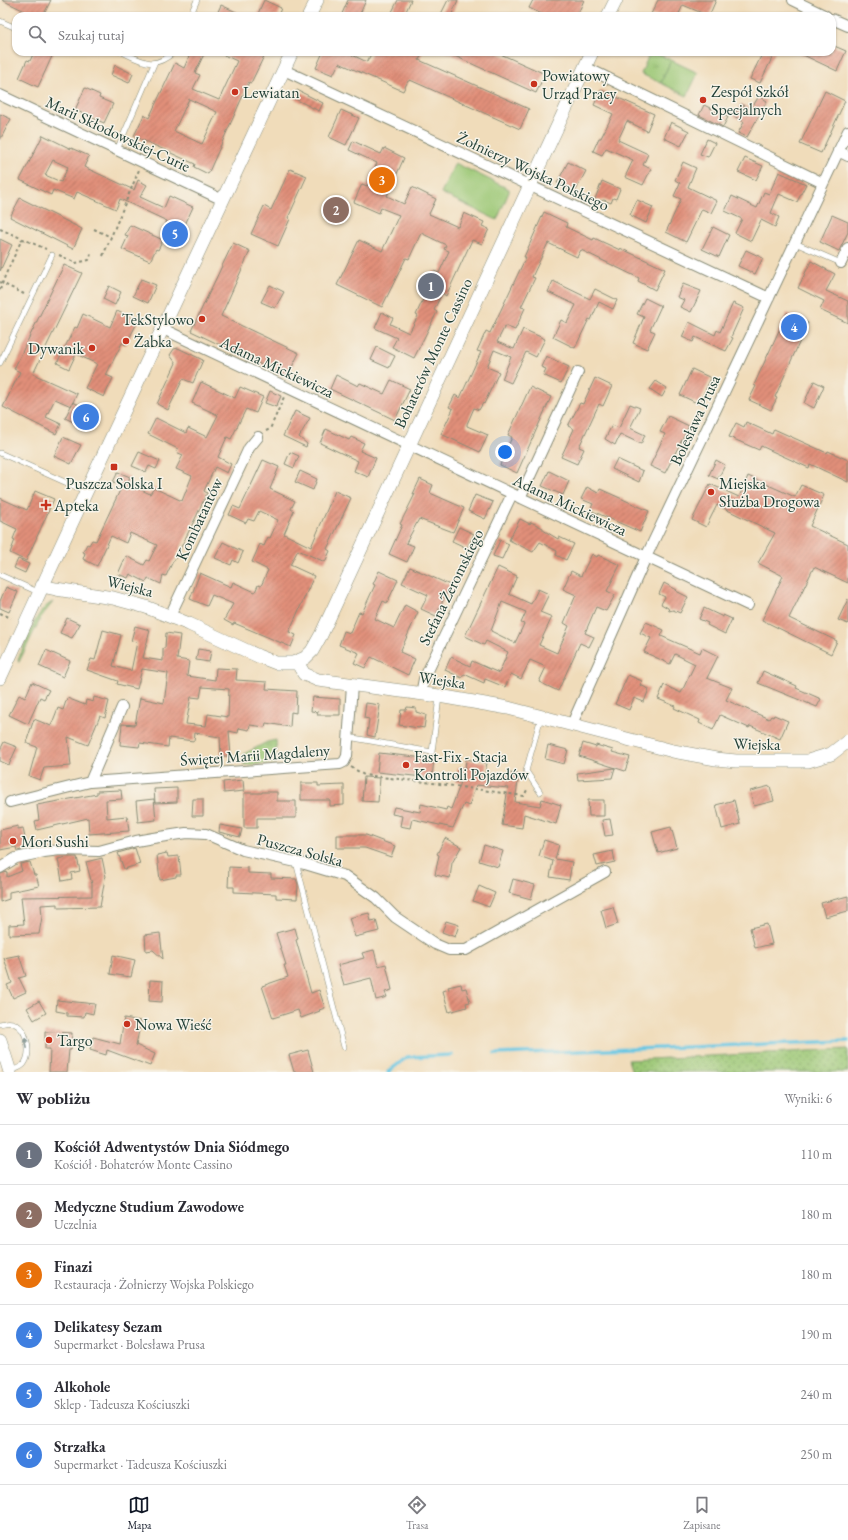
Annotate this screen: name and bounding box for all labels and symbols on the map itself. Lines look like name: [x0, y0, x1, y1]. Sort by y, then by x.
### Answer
place label: Powiatowy Urząd Pracy: [542, 65, 618, 104]
marker: Powiatowy Urząd Pracy: [529, 79, 539, 89]
place label: Zespół Szkół Specjalnych: [711, 81, 789, 120]
place label: Lewiatan: [243, 82, 300, 103]
marker: Lewiatan: [230, 87, 240, 97]
street label: Marii Skłodowskiej-Curie: [42, 91, 194, 177]
marker: Zespół Szkół Specjalnych: [698, 95, 708, 105]
street label: Żołnierzy Wojska Polskiego: [453, 126, 613, 216]
pin: 3: [369, 165, 395, 195]
pin: 2: [323, 195, 349, 225]
pin: 5: [162, 219, 188, 249]
pin: 1: [418, 271, 444, 301]
street label: Bohaterów Monte Cassino: [389, 274, 477, 432]
place label: TekStylowo: [122, 309, 194, 330]
pin: 4: [781, 312, 807, 342]
marker: TekStylowo: [197, 314, 207, 324]
place label: Żabka: [134, 331, 173, 352]
street label: Adama Mickiewicza: [216, 331, 338, 403]
marker: Żabka: [121, 336, 131, 346]
place label: Dywanik: [28, 338, 84, 359]
marker: Dywanik: [87, 343, 97, 353]
street label: Bolesława Prusa: [665, 371, 725, 469]
pin: 6: [73, 402, 99, 432]
your location: [495, 442, 515, 462]
marker: Puszcza Solska I: [109, 462, 119, 472]
street label: Adama Mickiewicza: [509, 469, 631, 541]
place label: Puszcza Solska I: [66, 473, 163, 494]
street label: Kombatantów: [171, 473, 228, 564]
place label: Miejska Służba Drogowa: [719, 473, 821, 512]
marker: Miejska Służba Drogowa: [706, 487, 716, 497]
place label: Apteka: [53, 495, 99, 516]
marker: Apteka: [41, 500, 51, 510]
street label: Stefana Żeromskiego: [414, 525, 488, 649]
street label: Wiejska: [105, 570, 156, 602]
street label: Wiejska: [417, 666, 467, 694]
street label: Wiejska: [733, 733, 781, 755]
street label: Świętej Marii Magdaleny: [179, 739, 332, 771]
place label: Fast-Fix - Stacja Kontroli Pojazdów: [414, 746, 530, 785]
marker: Fast-Fix - Stacja Kontroli Pojazdów: [401, 760, 411, 770]
street label: Puszcza Solska: [255, 828, 346, 872]
place label: Mori Sushi: [21, 831, 89, 852]
marker: Mori Sushi: [8, 836, 18, 846]
place label: Nowa Wieść: [135, 1014, 212, 1035]
marker: Nowa Wieść: [122, 1019, 132, 1029]
place label: Targo: [57, 1030, 93, 1051]
marker: Targo: [44, 1035, 54, 1045]
one-way arrow: [23, 1037, 29, 1049]

